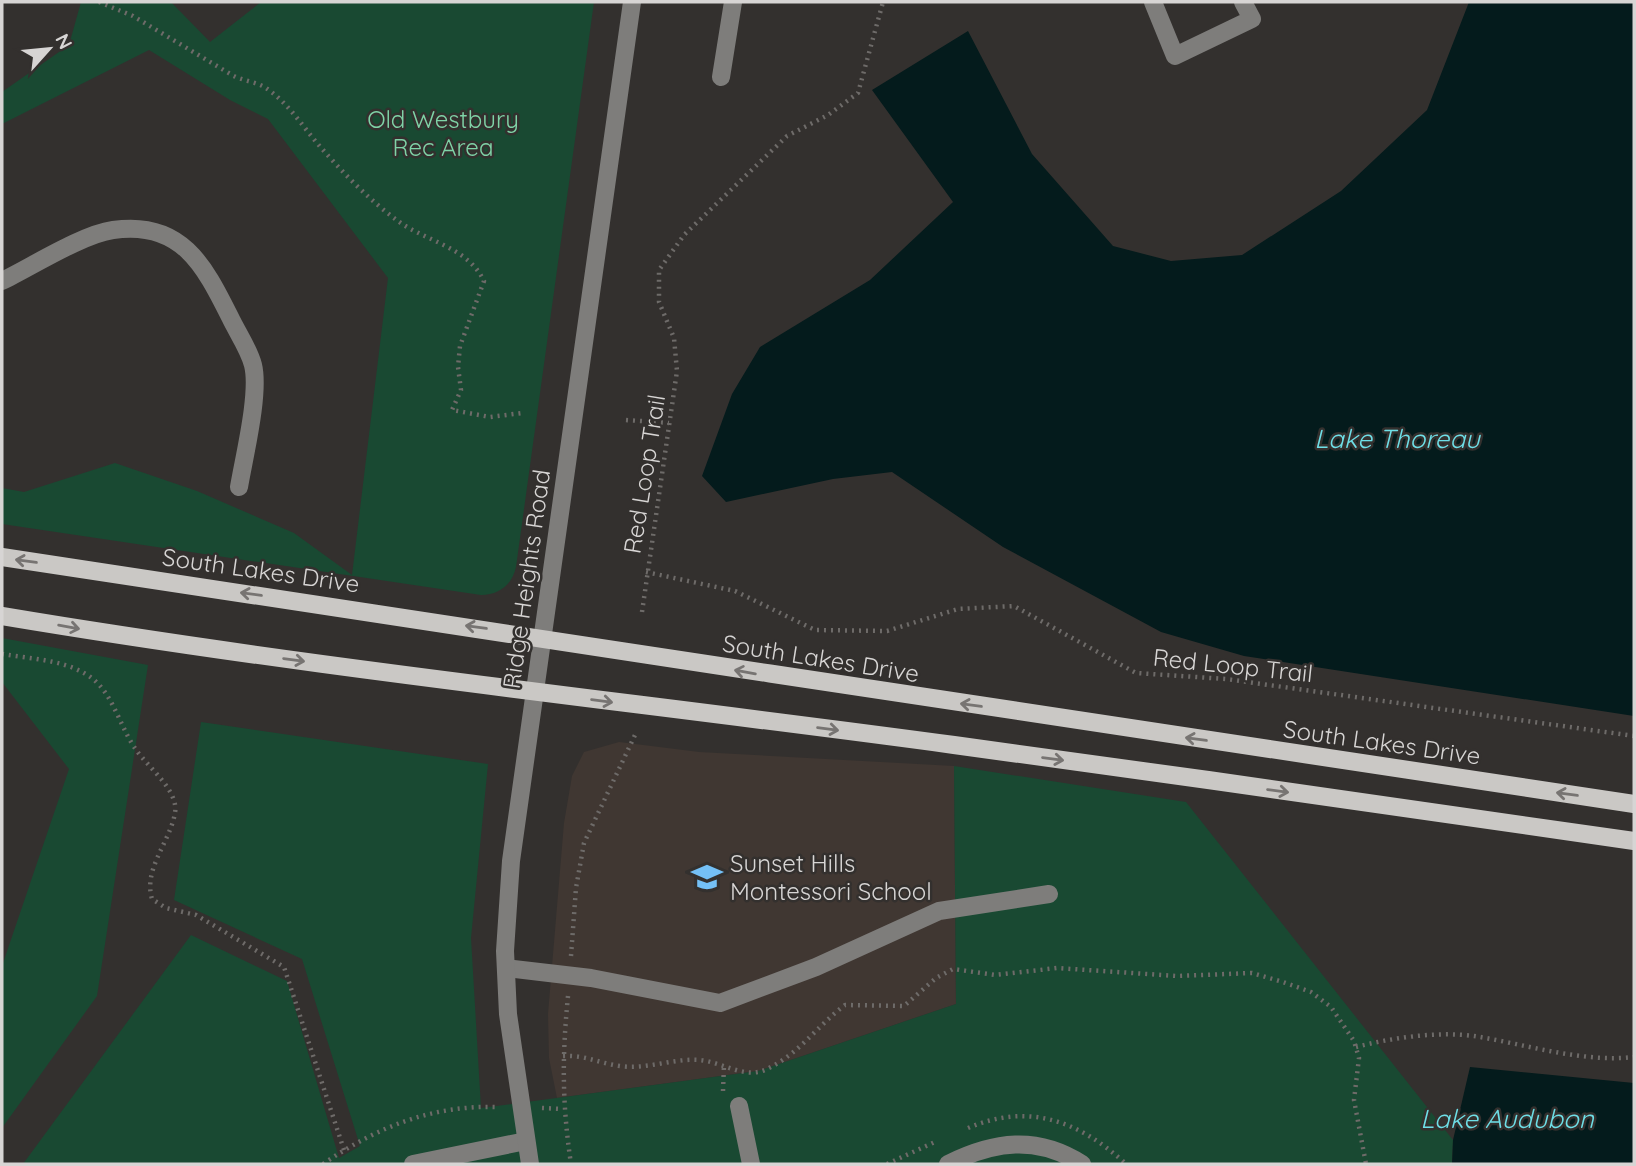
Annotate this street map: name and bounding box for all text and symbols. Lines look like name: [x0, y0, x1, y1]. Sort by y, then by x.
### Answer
north arrow: [14, 14, 84, 84]
text: N: [50, 30, 78, 53]
park label: Old Westbury Rec Area: [367, 104, 519, 162]
street label: Red Loop Trail: [617, 392, 671, 556]
water label: Lake Thoreau: [1314, 422, 1481, 455]
street label: Ridge Heights Road: [496, 468, 556, 690]
street label: South Lakes Drive: [161, 541, 361, 599]
one-way arrow: [15, 554, 37, 567]
one-way arrow: [240, 587, 262, 600]
one-way arrow: [465, 620, 488, 633]
one-way arrow: [57, 621, 80, 634]
street label: South Lakes Drive: [721, 628, 921, 688]
street label: Red Loop Trail: [1152, 642, 1314, 688]
one-way arrow: [282, 654, 305, 667]
one-way arrow: [734, 665, 757, 678]
one-way arrow: [590, 695, 613, 708]
one-way arrow: [960, 699, 983, 712]
street label: South Lakes Drive: [1282, 713, 1482, 771]
one-way arrow: [816, 722, 838, 735]
one-way arrow: [1185, 732, 1208, 745]
one-way arrow: [1041, 752, 1064, 765]
one-way arrow: [1267, 784, 1289, 797]
one-way arrow: [1556, 787, 1579, 800]
place label: Sunset Hills Montessori School: [730, 848, 932, 906]
school or university icon: Sunset Hills Montessori School: [690, 860, 724, 894]
water label: Lake Audubon: [1420, 1102, 1595, 1135]

